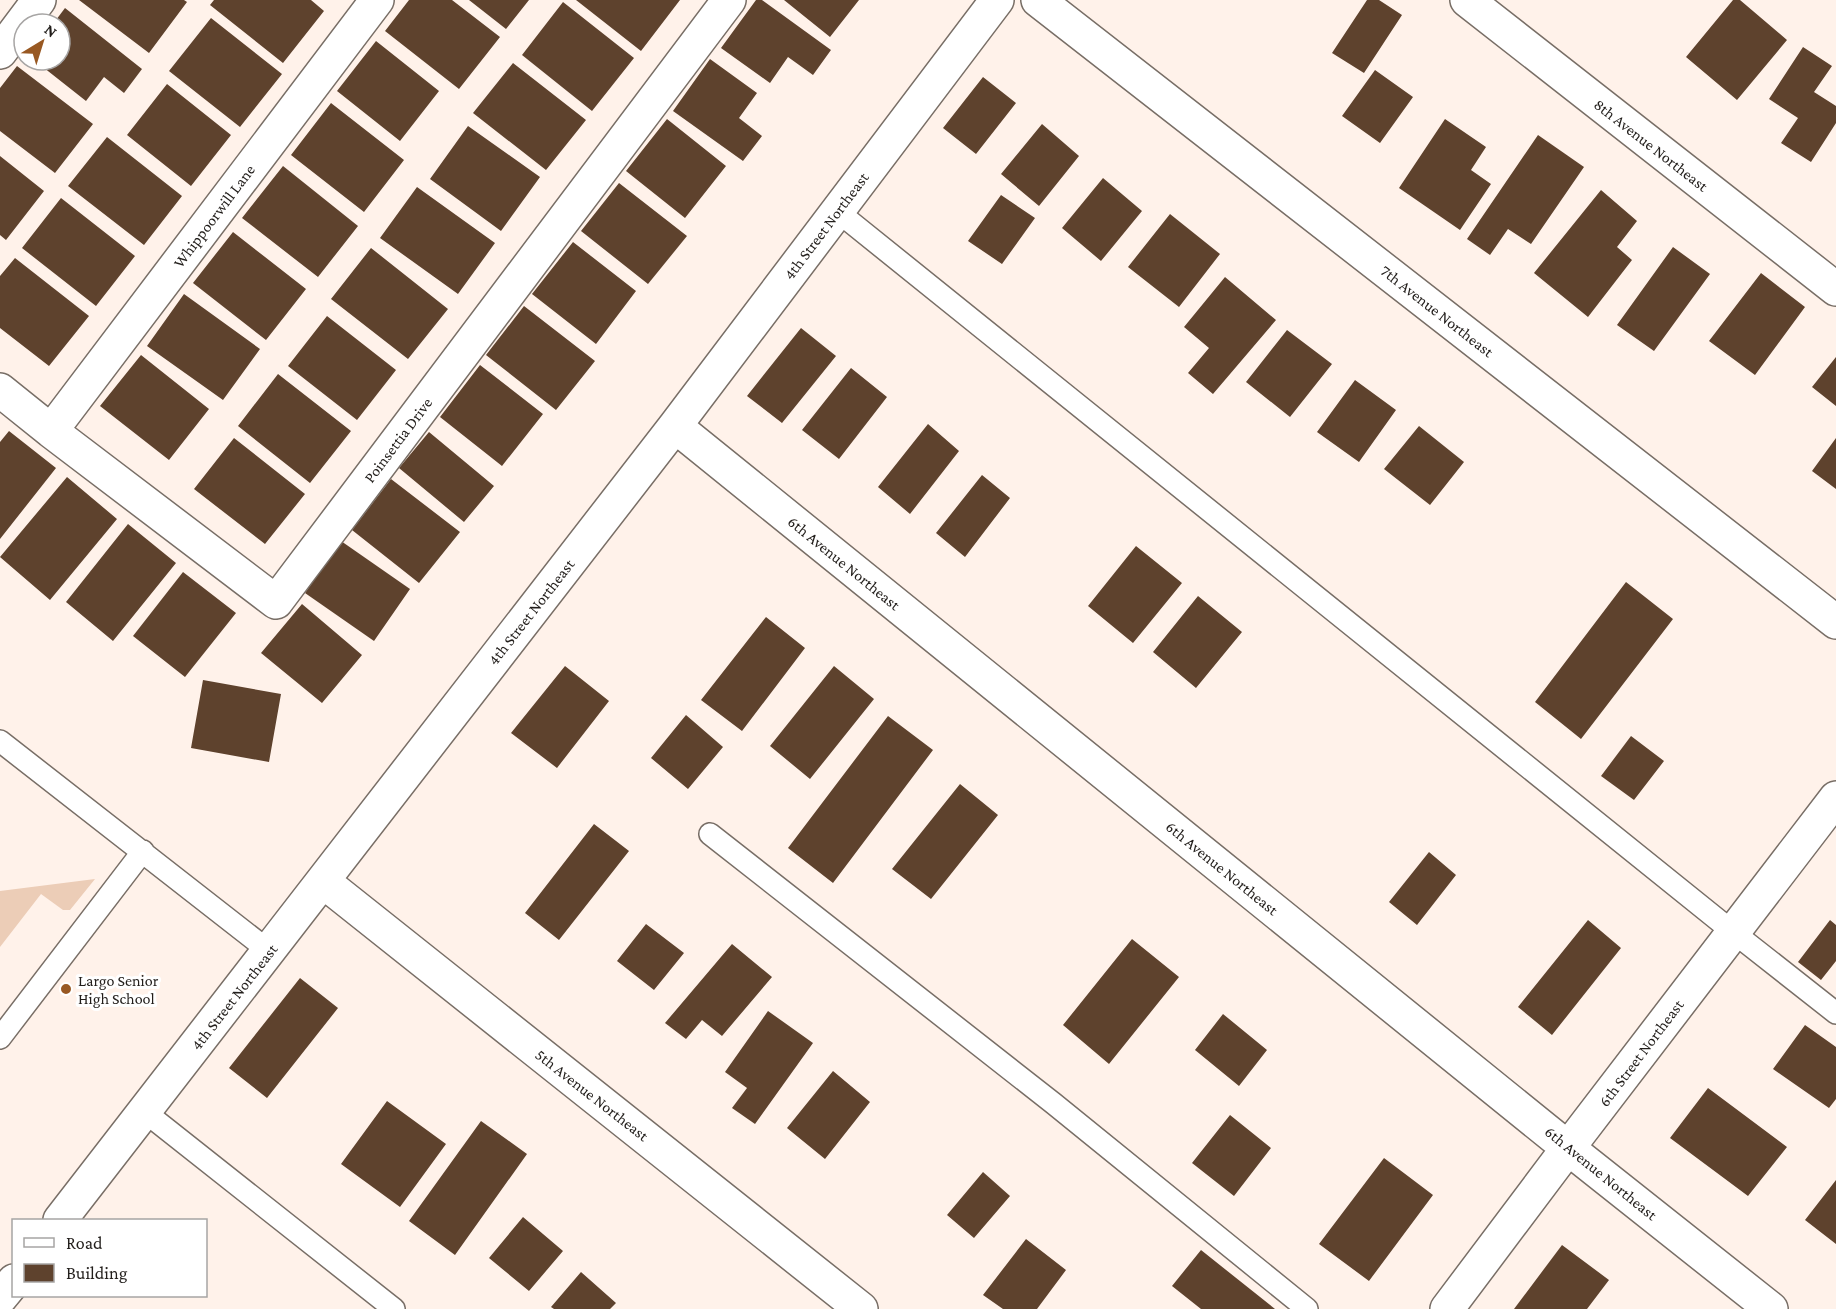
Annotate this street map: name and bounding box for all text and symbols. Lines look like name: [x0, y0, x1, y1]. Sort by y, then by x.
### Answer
north arrow: [12, 12, 72, 72]
text: N: [41, 21, 61, 41]
street label: 8th Avenue Northeast: [1591, 95, 1712, 195]
street label: Whippoorwill Lane: [170, 161, 259, 271]
street label: 4th Street Northeast: [780, 169, 872, 283]
street label: 7th Avenue Northeast: [1377, 262, 1497, 361]
street label: Poinsettia Drive: [361, 394, 435, 486]
street label: 6th Avenue Northeast: [785, 513, 904, 614]
street label: 4th Street Northeast: [484, 555, 578, 668]
street label: 6th Avenue Northeast: [1163, 818, 1282, 919]
street label: 4th Street Northeast: [187, 940, 281, 1053]
place label: Largo Senior High School: [78, 972, 159, 1008]
marker: Largo Senior High School: [59, 982, 73, 996]
street label: 6th Street Northeast: [1595, 996, 1687, 1110]
street label: 5th Avenue Northeast: [532, 1046, 652, 1145]
street label: 6th Avenue Northeast: [1542, 1123, 1661, 1224]
legend: [12, 1219, 207, 1297]
text: Road: [66, 1233, 103, 1253]
text: Building: [66, 1263, 128, 1283]

